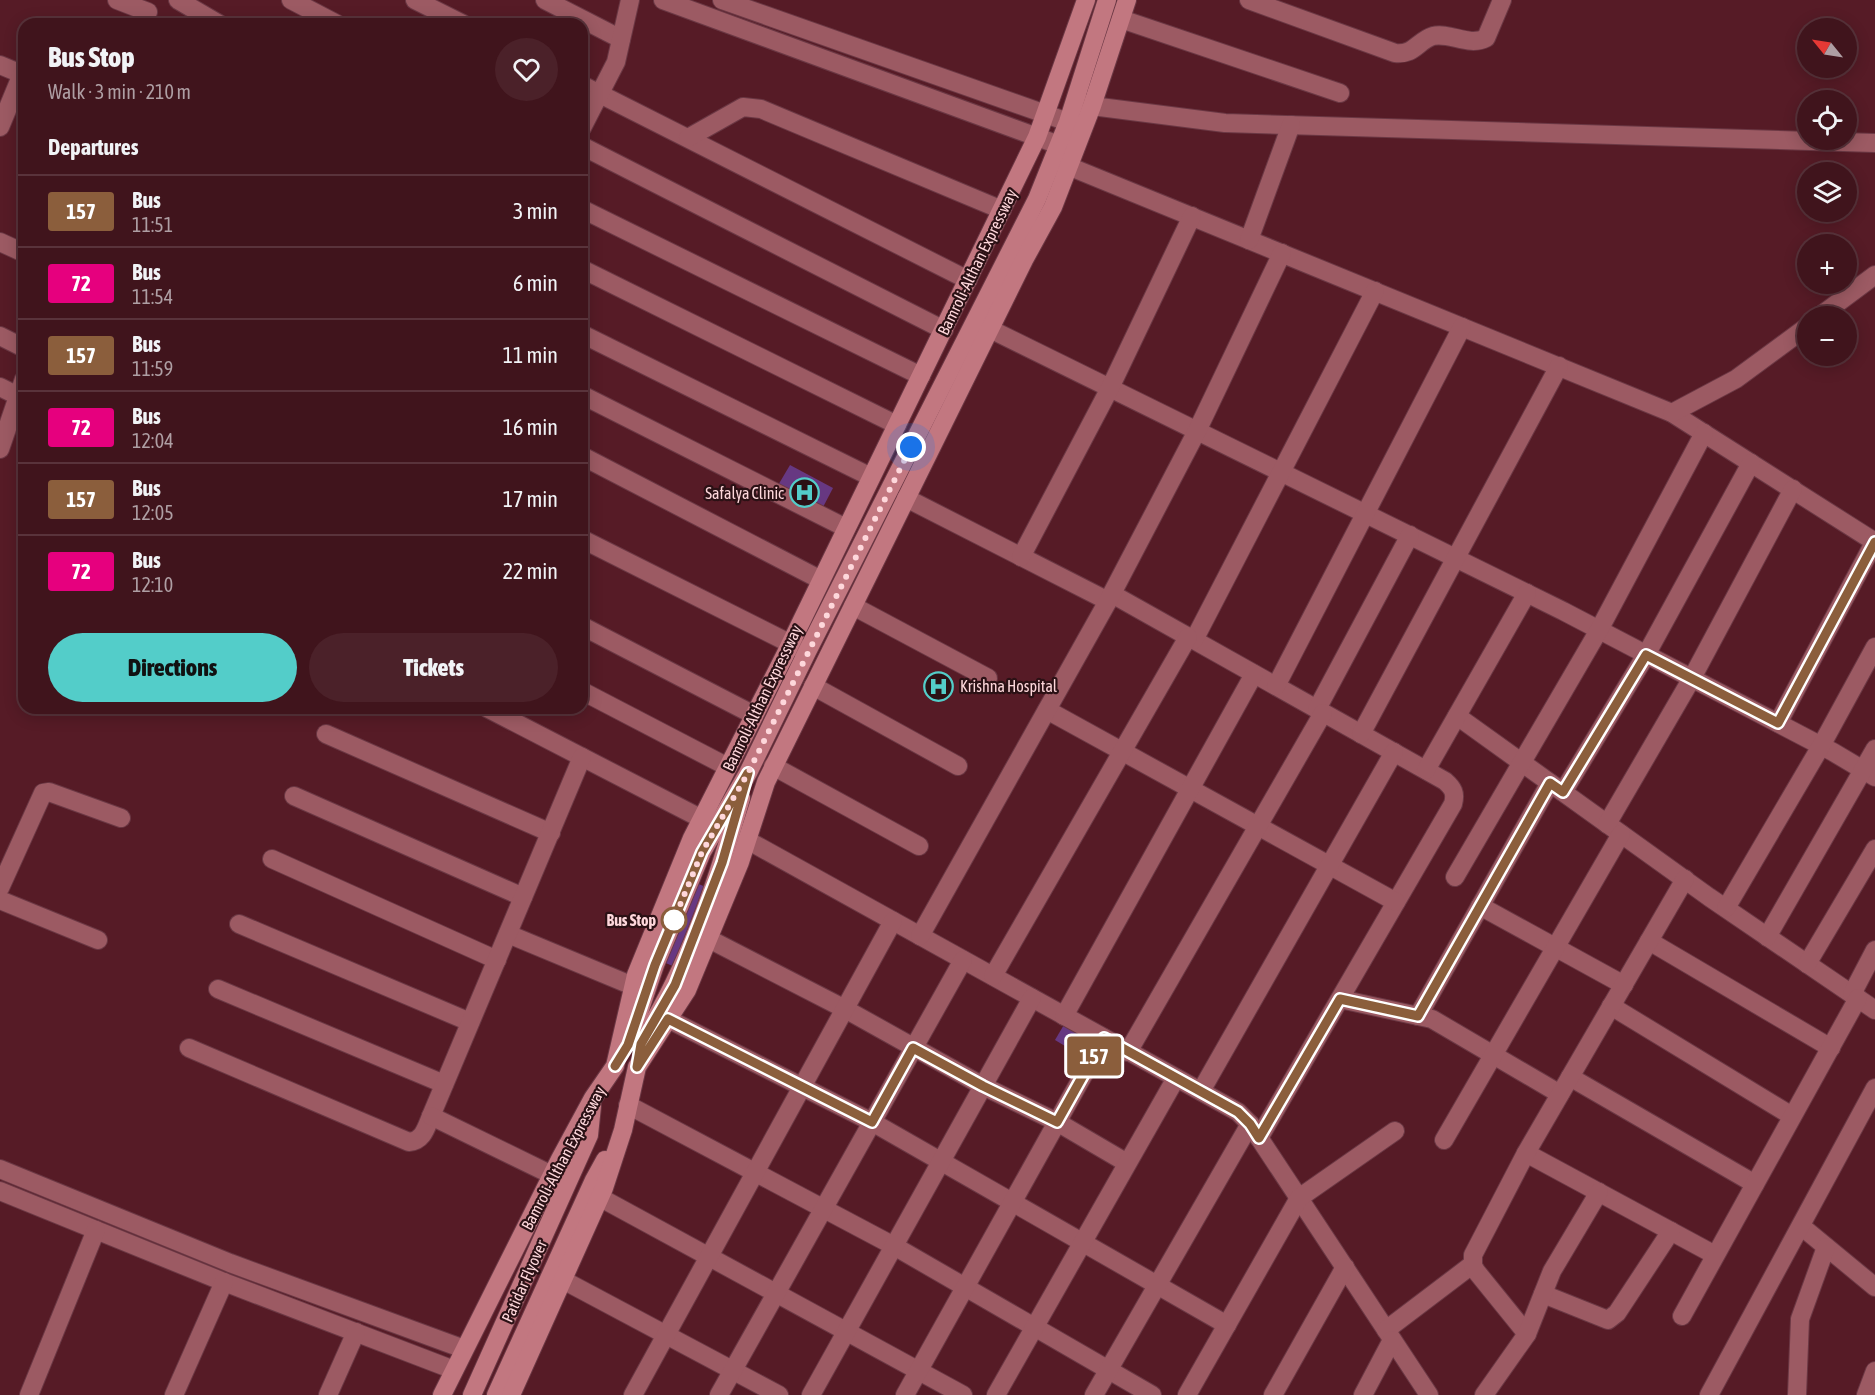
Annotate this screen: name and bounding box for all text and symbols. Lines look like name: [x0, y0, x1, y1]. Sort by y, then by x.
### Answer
north arrow: [1797, 18, 1857, 78]
map controls: [1797, 18, 1857, 366]
button: heart: [495, 38, 558, 101]
text: Bus Stop: [48, 41, 135, 73]
text: Walk · 3 min · 210 m: [48, 80, 191, 103]
button: locate: [1797, 90, 1857, 150]
text: Departures: [48, 134, 138, 160]
button: layers: [1797, 162, 1857, 222]
street label: Bamroli-Althan Expressway: [934, 186, 1021, 338]
text: Bus: [132, 187, 161, 213]
text: 3 min: [513, 198, 558, 224]
text: 157: [66, 199, 96, 223]
text: 11:51: [132, 213, 173, 236]
button: +: [1797, 234, 1857, 294]
text: Bus: [132, 259, 161, 285]
text: 6 min: [513, 270, 558, 296]
text: 72: [71, 271, 91, 295]
text: 11:54: [132, 285, 173, 308]
button: −: [1797, 306, 1857, 366]
text: Bus: [132, 331, 161, 357]
text: 11 min: [503, 342, 558, 368]
text: 157: [66, 343, 96, 367]
text: 11:59: [132, 357, 173, 380]
text: Bus: [132, 403, 161, 429]
text: 16 min: [503, 414, 558, 440]
text: 72: [71, 415, 91, 439]
text: 12:04: [132, 429, 174, 452]
your location: [896, 432, 926, 462]
text: Bus: [132, 475, 161, 501]
hospital icon: Safalya Clinic: [789, 477, 821, 509]
place label: Safalya Clinic: [705, 484, 784, 503]
text: 17 min: [503, 486, 558, 512]
text: 157: [66, 487, 96, 511]
text: 12:05: [132, 501, 174, 524]
text: Bus: [132, 547, 161, 573]
text: 22 min: [503, 558, 558, 584]
text: 72: [71, 559, 91, 583]
text: 12:10: [132, 573, 173, 596]
street label: Bamroli-Althan Expressway: [719, 622, 806, 774]
button: Directions: [48, 633, 297, 702]
button: Tickets: [309, 633, 558, 702]
hospital icon: Krishna Hospital: [923, 670, 955, 702]
place label: Krishna Hospital: [960, 677, 1058, 696]
marker: Bus Stop: [661, 907, 687, 933]
place label: Bus Stop: [607, 911, 656, 929]
line badge: 157: [1060, 1036, 1128, 1076]
text: 157: [1079, 1044, 1109, 1068]
street label: Bamroli-Althan Expressway: [517, 1083, 610, 1233]
street label: Patidar Flyover: [498, 1237, 551, 1325]

